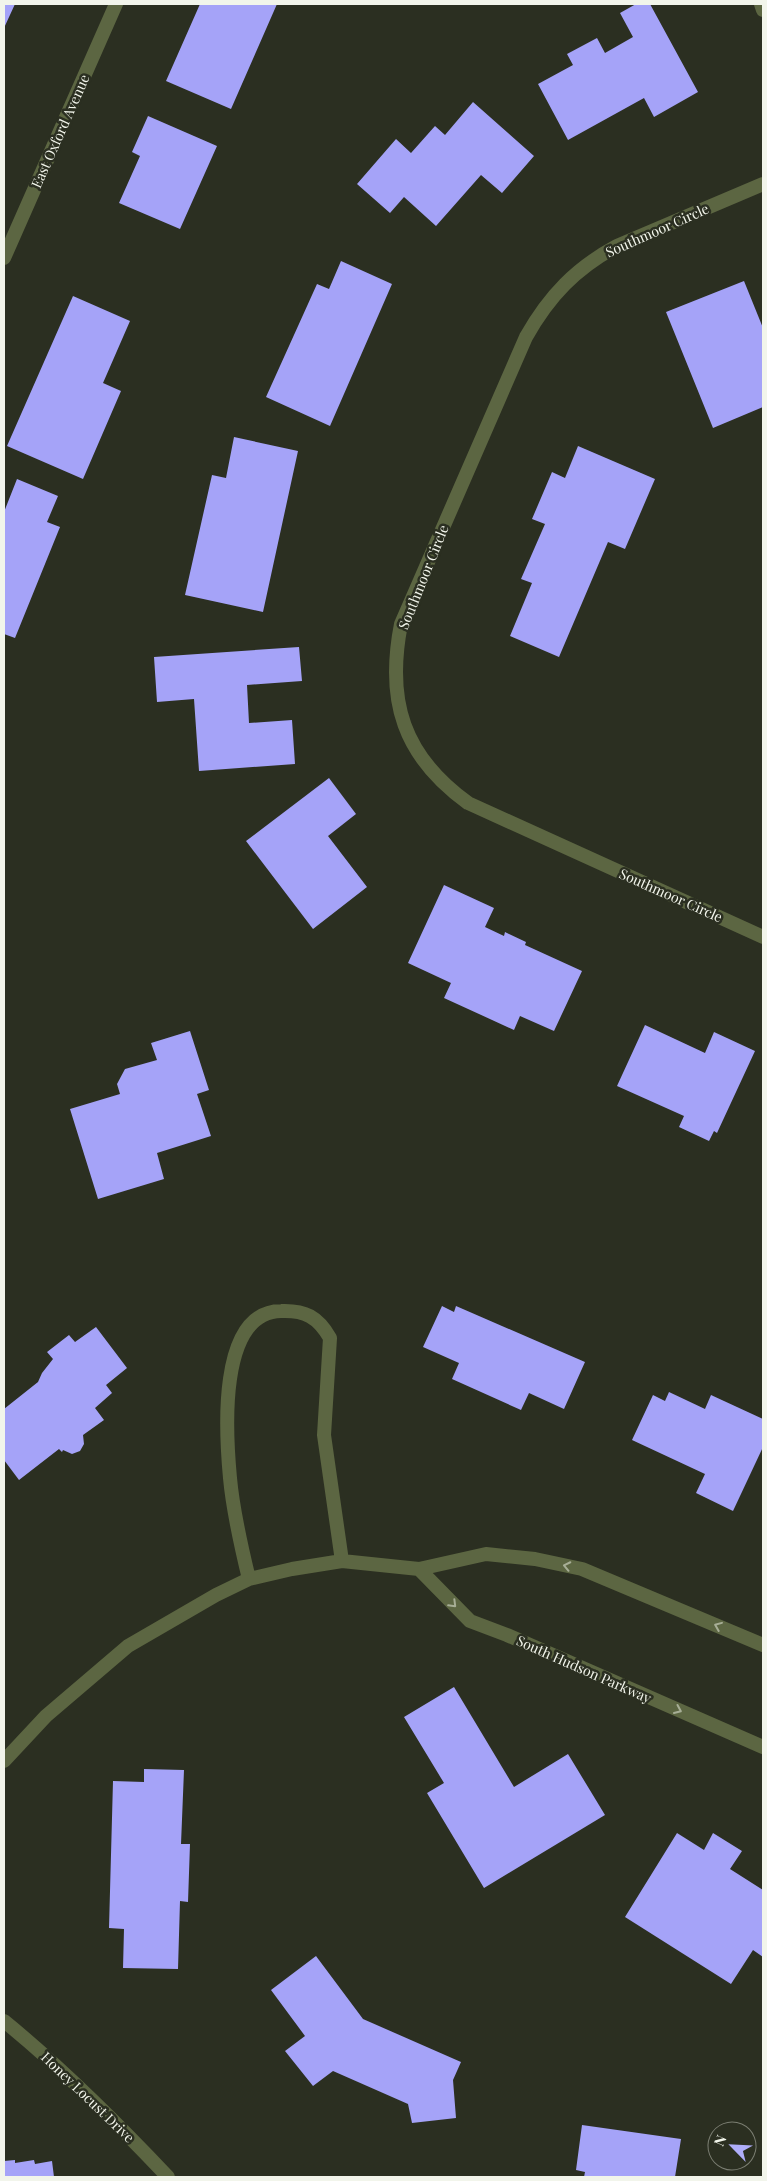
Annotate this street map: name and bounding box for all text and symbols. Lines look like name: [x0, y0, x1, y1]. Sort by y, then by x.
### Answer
street label: East Oxford Avenue: [26, 71, 94, 191]
street label: Southmoor Circle: [602, 199, 712, 261]
street label: Southmoor Circle: [393, 522, 453, 632]
street label: Southmoor Circle: [616, 864, 726, 926]
one-way arrow: [563, 1562, 572, 1572]
one-way arrow: [447, 1598, 456, 1607]
one-way arrow: [714, 1622, 723, 1632]
street label: South Hudson Parkway: [513, 1631, 655, 1707]
one-way arrow: [673, 1703, 682, 1714]
street label: Honey Locust Drive: [37, 2047, 139, 2147]
north arrow: [707, 2121, 757, 2171]
text: N: [709, 2132, 730, 2149]

